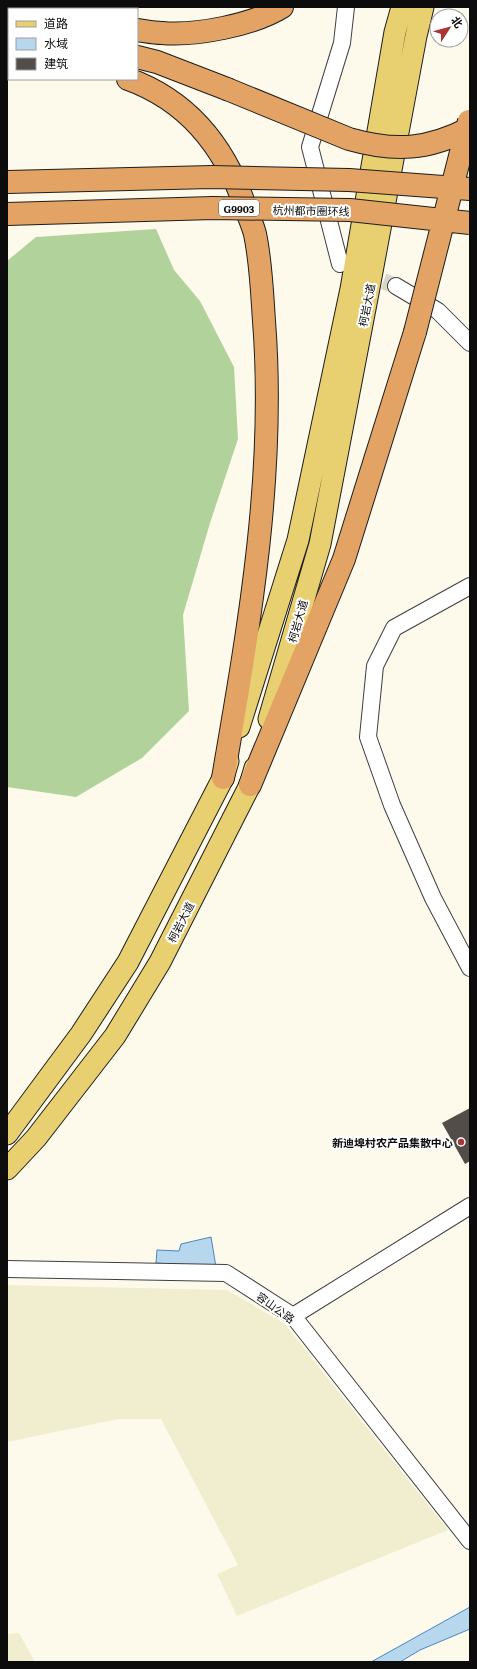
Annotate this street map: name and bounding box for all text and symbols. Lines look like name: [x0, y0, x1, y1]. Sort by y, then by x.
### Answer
legend: [8, 8, 138, 80]
north arrow: [429, 8, 469, 48]
text: 北: [448, 12, 468, 31]
text: 道路: [44, 14, 68, 32]
text: 水域: [44, 34, 68, 52]
text: 建筑: [44, 54, 68, 72]
road number: G9903: [219, 200, 259, 216]
street label: 杭州都市圈环线: [272, 201, 350, 219]
street label: 柯岩大道: [354, 282, 378, 328]
street label: 柯岩大道: [283, 598, 311, 644]
street label: 柯岩大道: [163, 899, 197, 945]
place label: 新迪埠村农产品集散中心: [332, 1134, 453, 1150]
marker: 新迪埠村农产品集散中心: [456, 1137, 466, 1147]
street label: 容山公路: [253, 1288, 299, 1326]

